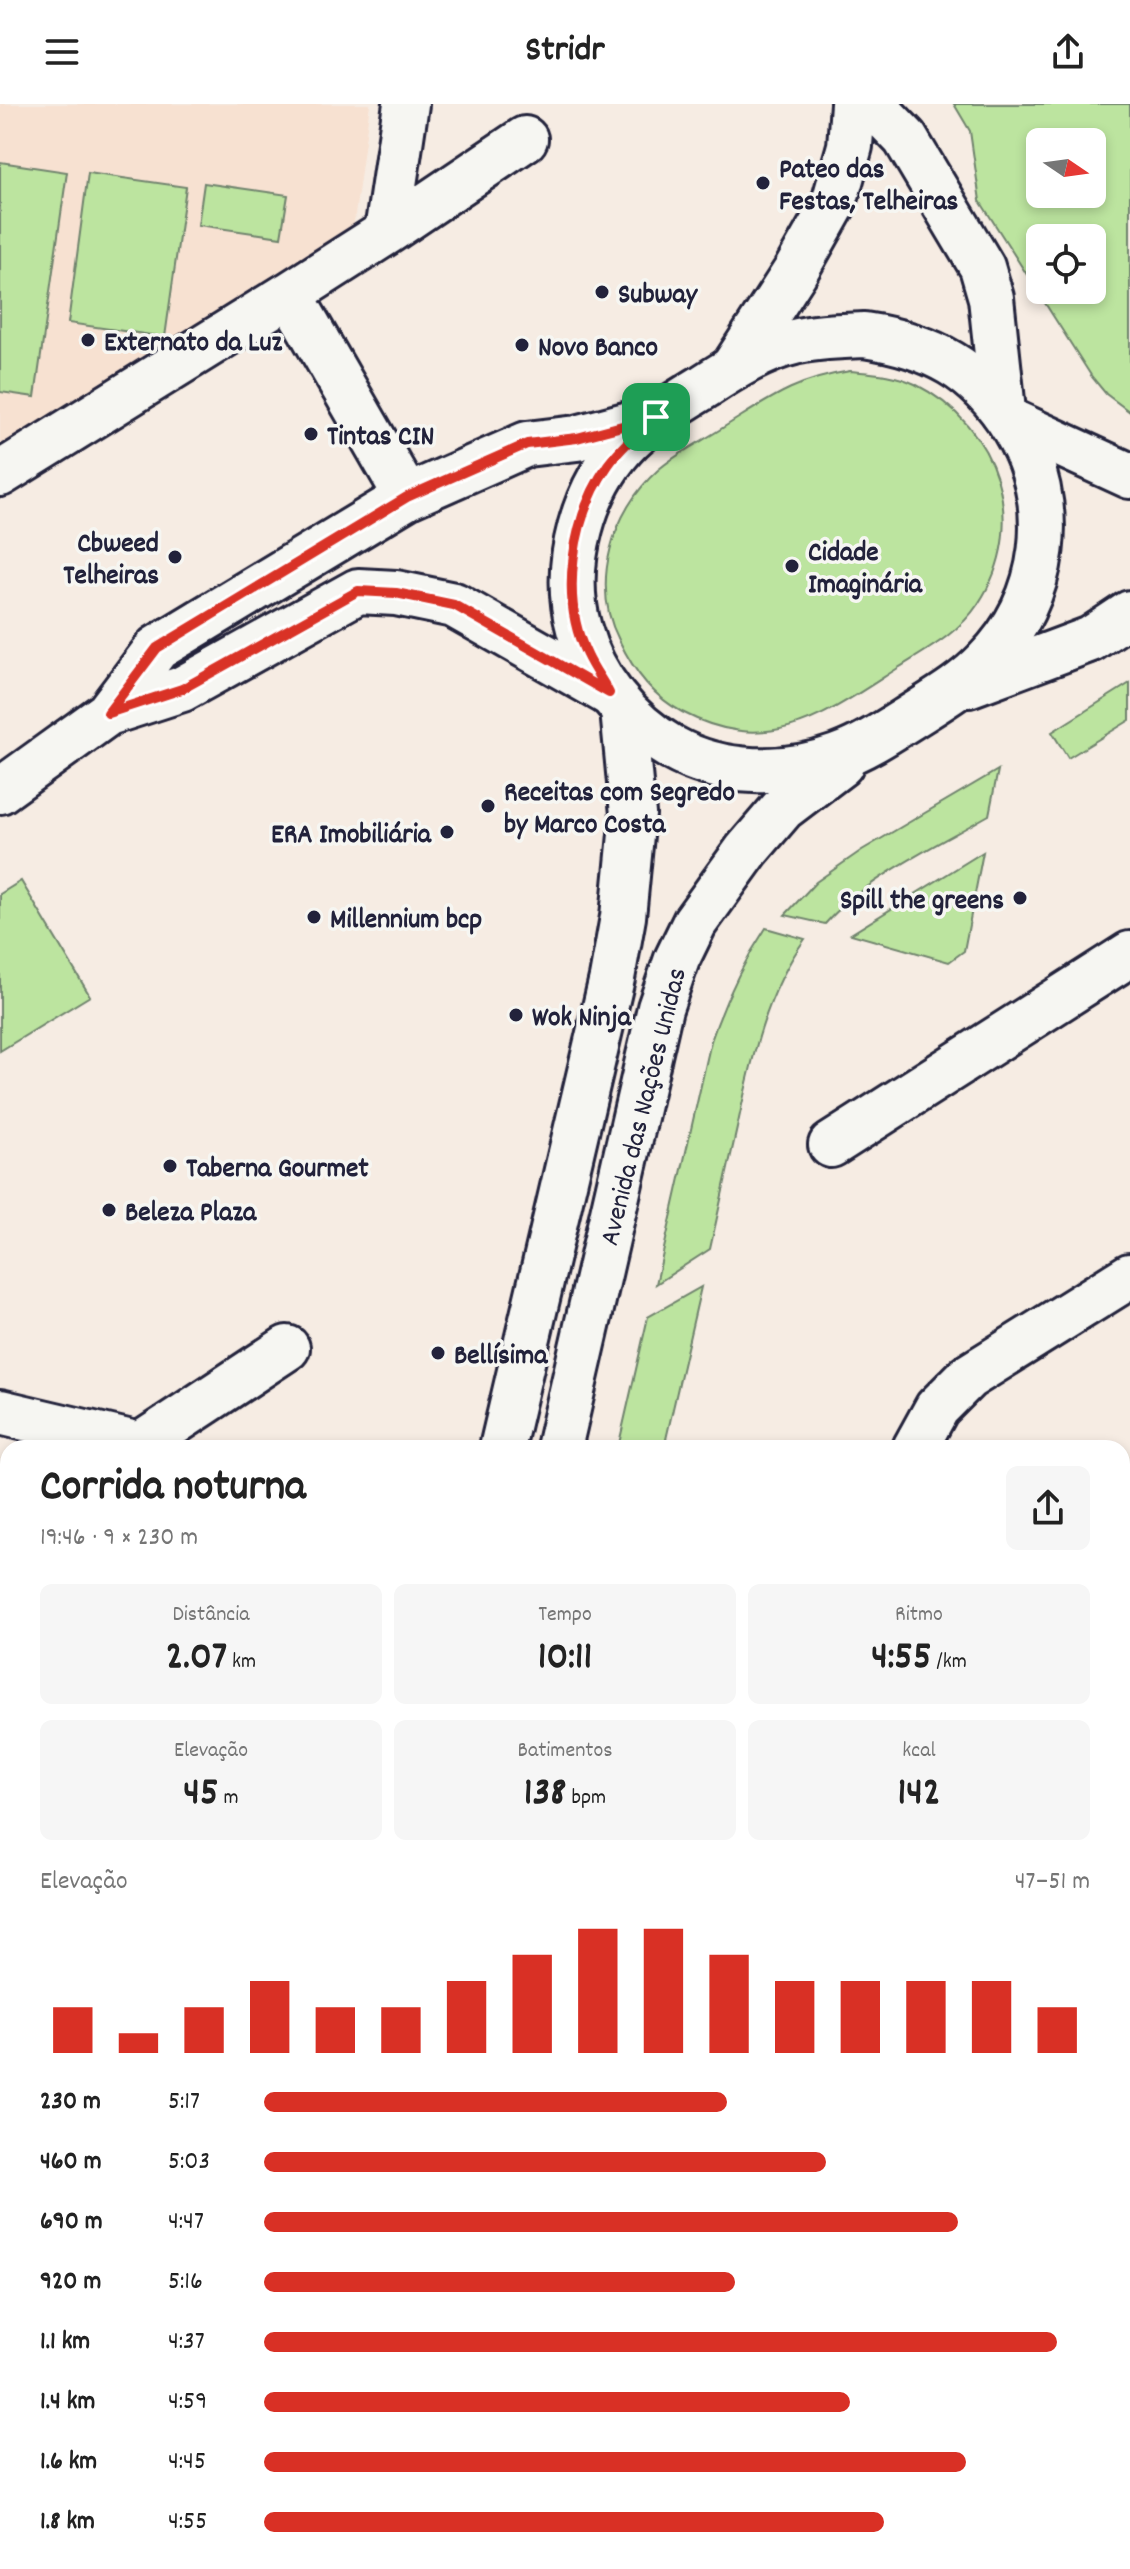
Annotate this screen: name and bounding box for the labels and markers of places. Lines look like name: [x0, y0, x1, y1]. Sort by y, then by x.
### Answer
place label: Pateo das Festas, Telheiras: [779, 152, 959, 224]
marker: Pateo das Festas, Telheiras: [754, 174, 772, 192]
place label: Subway: [618, 277, 699, 317]
marker: Subway: [593, 283, 611, 301]
place label: Externato da Luz: [104, 325, 283, 365]
place label: Novo Banco: [538, 330, 658, 370]
marker: Externato da Luz: [79, 331, 97, 349]
marker: Novo Banco: [513, 336, 531, 354]
pin: [622, 383, 690, 451]
place label: Tintas CIN: [327, 419, 434, 459]
marker: Tintas CIN: [302, 425, 320, 443]
place label: Cbweed Telheiras: [63, 526, 159, 598]
place label: Cidade Imaginária: [808, 535, 923, 607]
marker: Cbweed Telheiras: [166, 548, 184, 566]
marker: Cidade Imaginária: [783, 557, 801, 575]
place label: Receitas com Segredo by Marco Costa: [504, 775, 735, 847]
marker: Receitas com Segredo by Marco Costa: [479, 797, 497, 815]
place label: ERA Imobiliária: [271, 817, 432, 857]
marker: ERA Imobiliária: [438, 823, 456, 841]
place label: Spill the greens: [840, 883, 1004, 923]
marker: Spill the greens: [1011, 889, 1029, 907]
place label: Millennium bcp: [330, 902, 482, 942]
marker: Millennium bcp: [305, 908, 323, 926]
place label: Wok Ninja: [532, 1000, 632, 1040]
marker: Wok Ninja: [507, 1006, 525, 1024]
place label: Taberna Gourmet: [186, 1151, 369, 1191]
marker: Taberna Gourmet: [161, 1157, 179, 1175]
place label: Beleza Plaza: [125, 1195, 257, 1235]
marker: Beleza Plaza: [100, 1201, 118, 1219]
place label: Bellísima: [454, 1338, 548, 1378]
marker: Bellísima: [429, 1344, 447, 1362]

